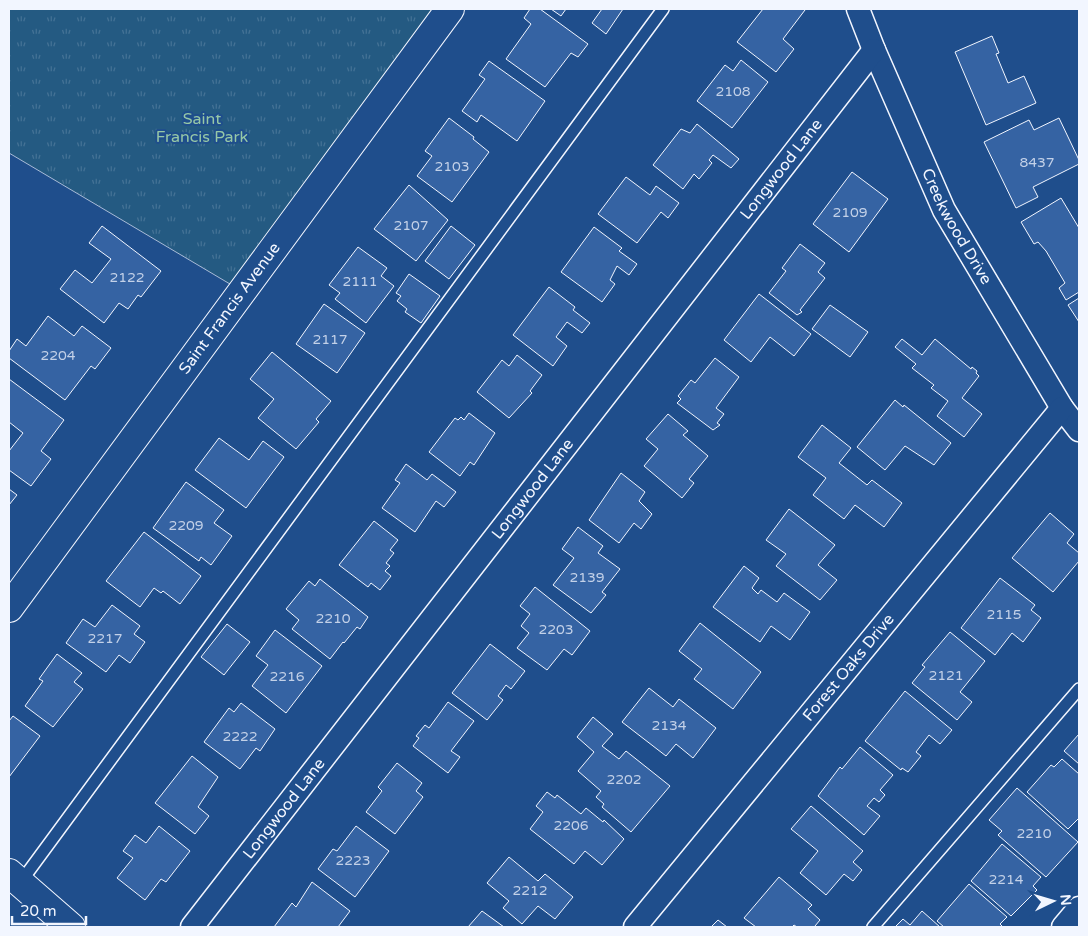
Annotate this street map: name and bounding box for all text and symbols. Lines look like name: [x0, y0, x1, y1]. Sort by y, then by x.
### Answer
house number: 2108: [715, 83, 751, 100]
park label: Saint Francis Park: [156, 109, 249, 147]
street label: Longwood Lane: [736, 115, 827, 224]
house number: 8437: [1019, 154, 1055, 171]
house number: 2103: [434, 158, 470, 175]
street label: Creekwood Drive: [917, 165, 996, 288]
house number: 2109: [832, 204, 868, 221]
house number: 2107: [393, 217, 429, 234]
street label: Saint Francis Avenue: [174, 239, 285, 378]
house number: 2122: [109, 269, 145, 286]
house number: 2111: [342, 273, 378, 290]
house number: 2117: [312, 331, 348, 348]
house number: 2204: [40, 347, 76, 364]
street label: Longwood Lane: [487, 435, 578, 543]
house number: 2209: [168, 517, 204, 534]
house number: 2139: [569, 569, 605, 586]
house number: 2115: [986, 606, 1022, 623]
house number: 2210: [315, 610, 351, 627]
street label: Forest Oaks Drive: [798, 610, 899, 725]
house number: 2203: [538, 621, 574, 638]
house number: 2217: [87, 630, 123, 647]
house number: 2121: [928, 667, 964, 684]
house number: 2216: [269, 668, 305, 685]
house number: 2134: [651, 717, 687, 734]
house number: 2222: [222, 728, 258, 745]
street label: Longwood Lane: [239, 754, 329, 863]
house number: 2202: [606, 771, 642, 788]
house number: 2206: [553, 817, 589, 834]
house number: 2210: [1016, 825, 1052, 842]
house number: 2223: [335, 852, 371, 869]
house number: 2214: [988, 871, 1024, 888]
north arrow: [1028, 876, 1078, 926]
house number: 2212: [512, 882, 548, 899]
scale bar: [12, 894, 86, 926]
text: N: [1056, 894, 1074, 906]
text: 20 m: [20, 902, 57, 920]

